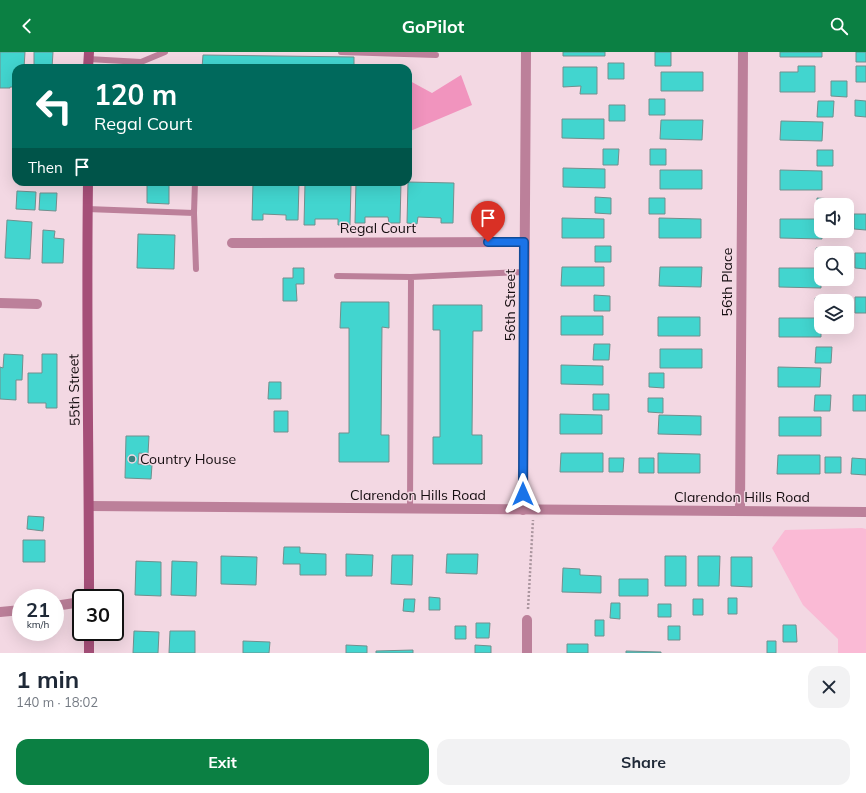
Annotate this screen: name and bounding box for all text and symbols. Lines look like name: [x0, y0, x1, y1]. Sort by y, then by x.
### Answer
icon: back: [16, 15, 38, 37]
text: GoPilot: [402, 15, 464, 38]
icon: search: [828, 15, 850, 37]
text: 120 m: [94, 77, 177, 112]
icon: left: [28, 80, 80, 132]
text: Regal Court: [94, 112, 192, 135]
icon: arrive: [71, 156, 93, 178]
text: Then: [28, 158, 63, 177]
map controls: [814, 198, 854, 334]
button: sound: [814, 198, 854, 238]
pin: [471, 201, 505, 242]
icon: arrive: [477, 207, 499, 229]
street label: Regal Court: [340, 219, 416, 237]
button: search: [814, 246, 854, 286]
street label: 56th Place: [718, 248, 736, 316]
street label: 56th Street: [501, 269, 519, 341]
button: layers: [814, 294, 854, 334]
street label: 55th Street: [64, 354, 84, 426]
place label: Country House: [140, 450, 236, 468]
marker: Country House: [127, 454, 137, 464]
position arrow: [502, 473, 544, 515]
street label: Clarendon Hills Road: [350, 486, 486, 504]
street label: Clarendon Hills Road: [674, 488, 810, 506]
speed limit sign: 30: [72, 589, 124, 641]
text: 21: [26, 597, 50, 622]
text: km/h: [27, 618, 49, 631]
text: 1 min: [16, 664, 79, 694]
button: close: [808, 666, 850, 708]
text: 140 m · 18:02: [16, 694, 98, 710]
button: Exit: [16, 739, 429, 785]
button: Share: [437, 739, 850, 785]

